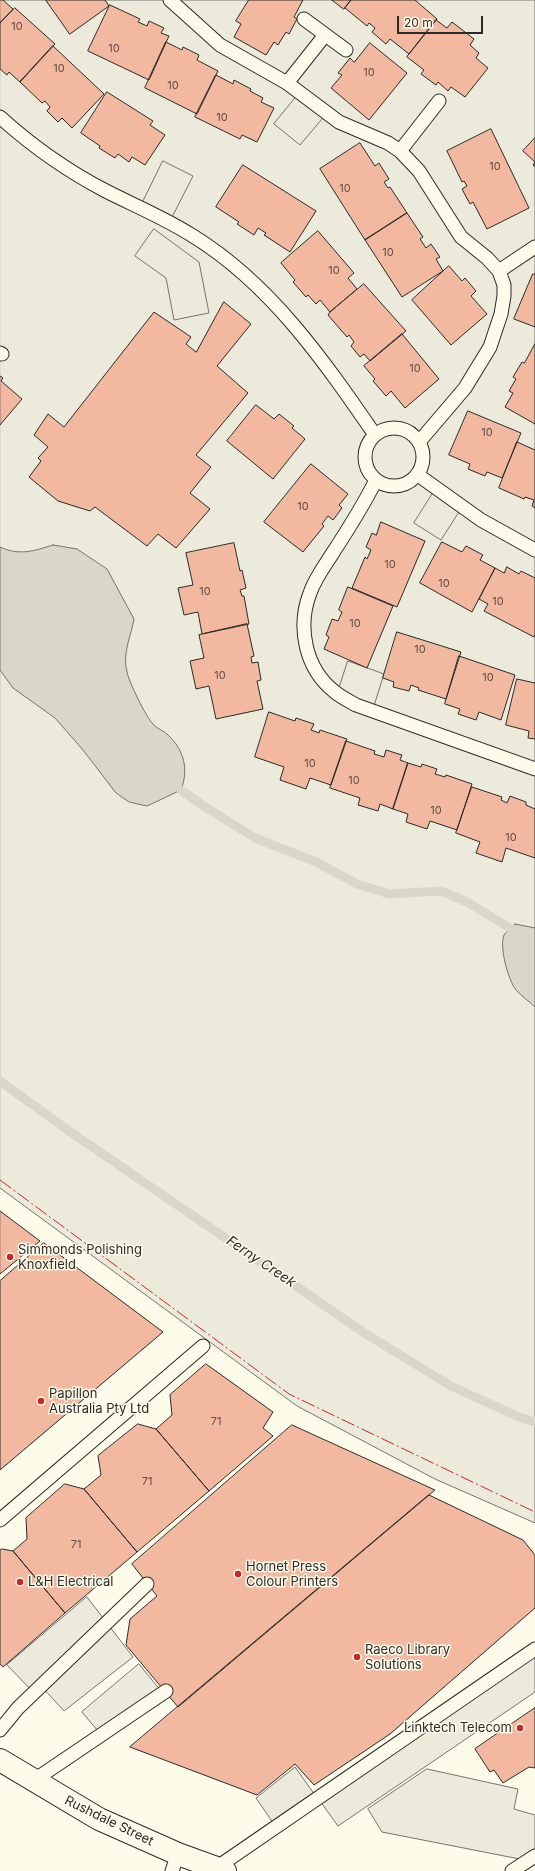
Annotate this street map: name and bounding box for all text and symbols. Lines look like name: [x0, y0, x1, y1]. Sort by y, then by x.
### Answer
scale bar: [399, 8, 485, 34]
text: 20 m: [404, 15, 433, 30]
house number: 10: [11, 20, 23, 34]
house number: 10: [108, 42, 120, 56]
house number: 10: [53, 62, 65, 76]
house number: 10: [363, 66, 375, 80]
house number: 10: [167, 79, 179, 93]
house number: 10: [216, 111, 228, 125]
house number: 10: [489, 160, 501, 174]
house number: 10: [339, 182, 351, 196]
house number: 10: [382, 246, 394, 260]
house number: 10: [328, 264, 340, 278]
house number: 10: [409, 362, 421, 376]
house number: 10: [481, 426, 493, 440]
house number: 10: [297, 500, 309, 514]
house number: 10: [384, 558, 396, 572]
house number: 10: [438, 577, 450, 591]
house number: 10: [199, 585, 211, 599]
house number: 10: [492, 595, 504, 609]
house number: 10: [349, 617, 361, 631]
house number: 10: [414, 643, 426, 657]
house number: 10: [214, 669, 226, 683]
house number: 10: [482, 671, 494, 685]
house number: 10: [304, 757, 316, 771]
house number: 10: [348, 774, 360, 788]
house number: 10: [430, 804, 442, 818]
house number: 10: [505, 831, 517, 845]
water label: Ferny Creek: [223, 1233, 299, 1291]
place label: Simmonds Polishing Knoxfield: [18, 1242, 142, 1273]
marker: Simmonds Polishing Knoxfield: [5, 1252, 15, 1262]
place label: Papillon Australia Pty Ltd: [49, 1386, 149, 1417]
marker: Papillon Australia Pty Ltd: [36, 1396, 46, 1406]
house number: 71: [211, 1415, 221, 1429]
house number: 71: [142, 1475, 152, 1489]
house number: 71: [71, 1538, 81, 1552]
place label: Hornet Press Colour Printers: [246, 1559, 338, 1590]
marker: Hornet Press Colour Printers: [233, 1569, 243, 1579]
place label: L&H Electrical: [28, 1574, 114, 1590]
marker: L&H Electrical: [15, 1577, 25, 1587]
place label: Raeco Library Solutions: [365, 1642, 450, 1673]
marker: Raeco Library Solutions: [352, 1652, 362, 1662]
place label: Linktech Telecom: [404, 1720, 512, 1736]
marker: Linktech Telecom: [515, 1723, 525, 1733]
street label: Rushdale Street: [62, 1793, 156, 1849]

